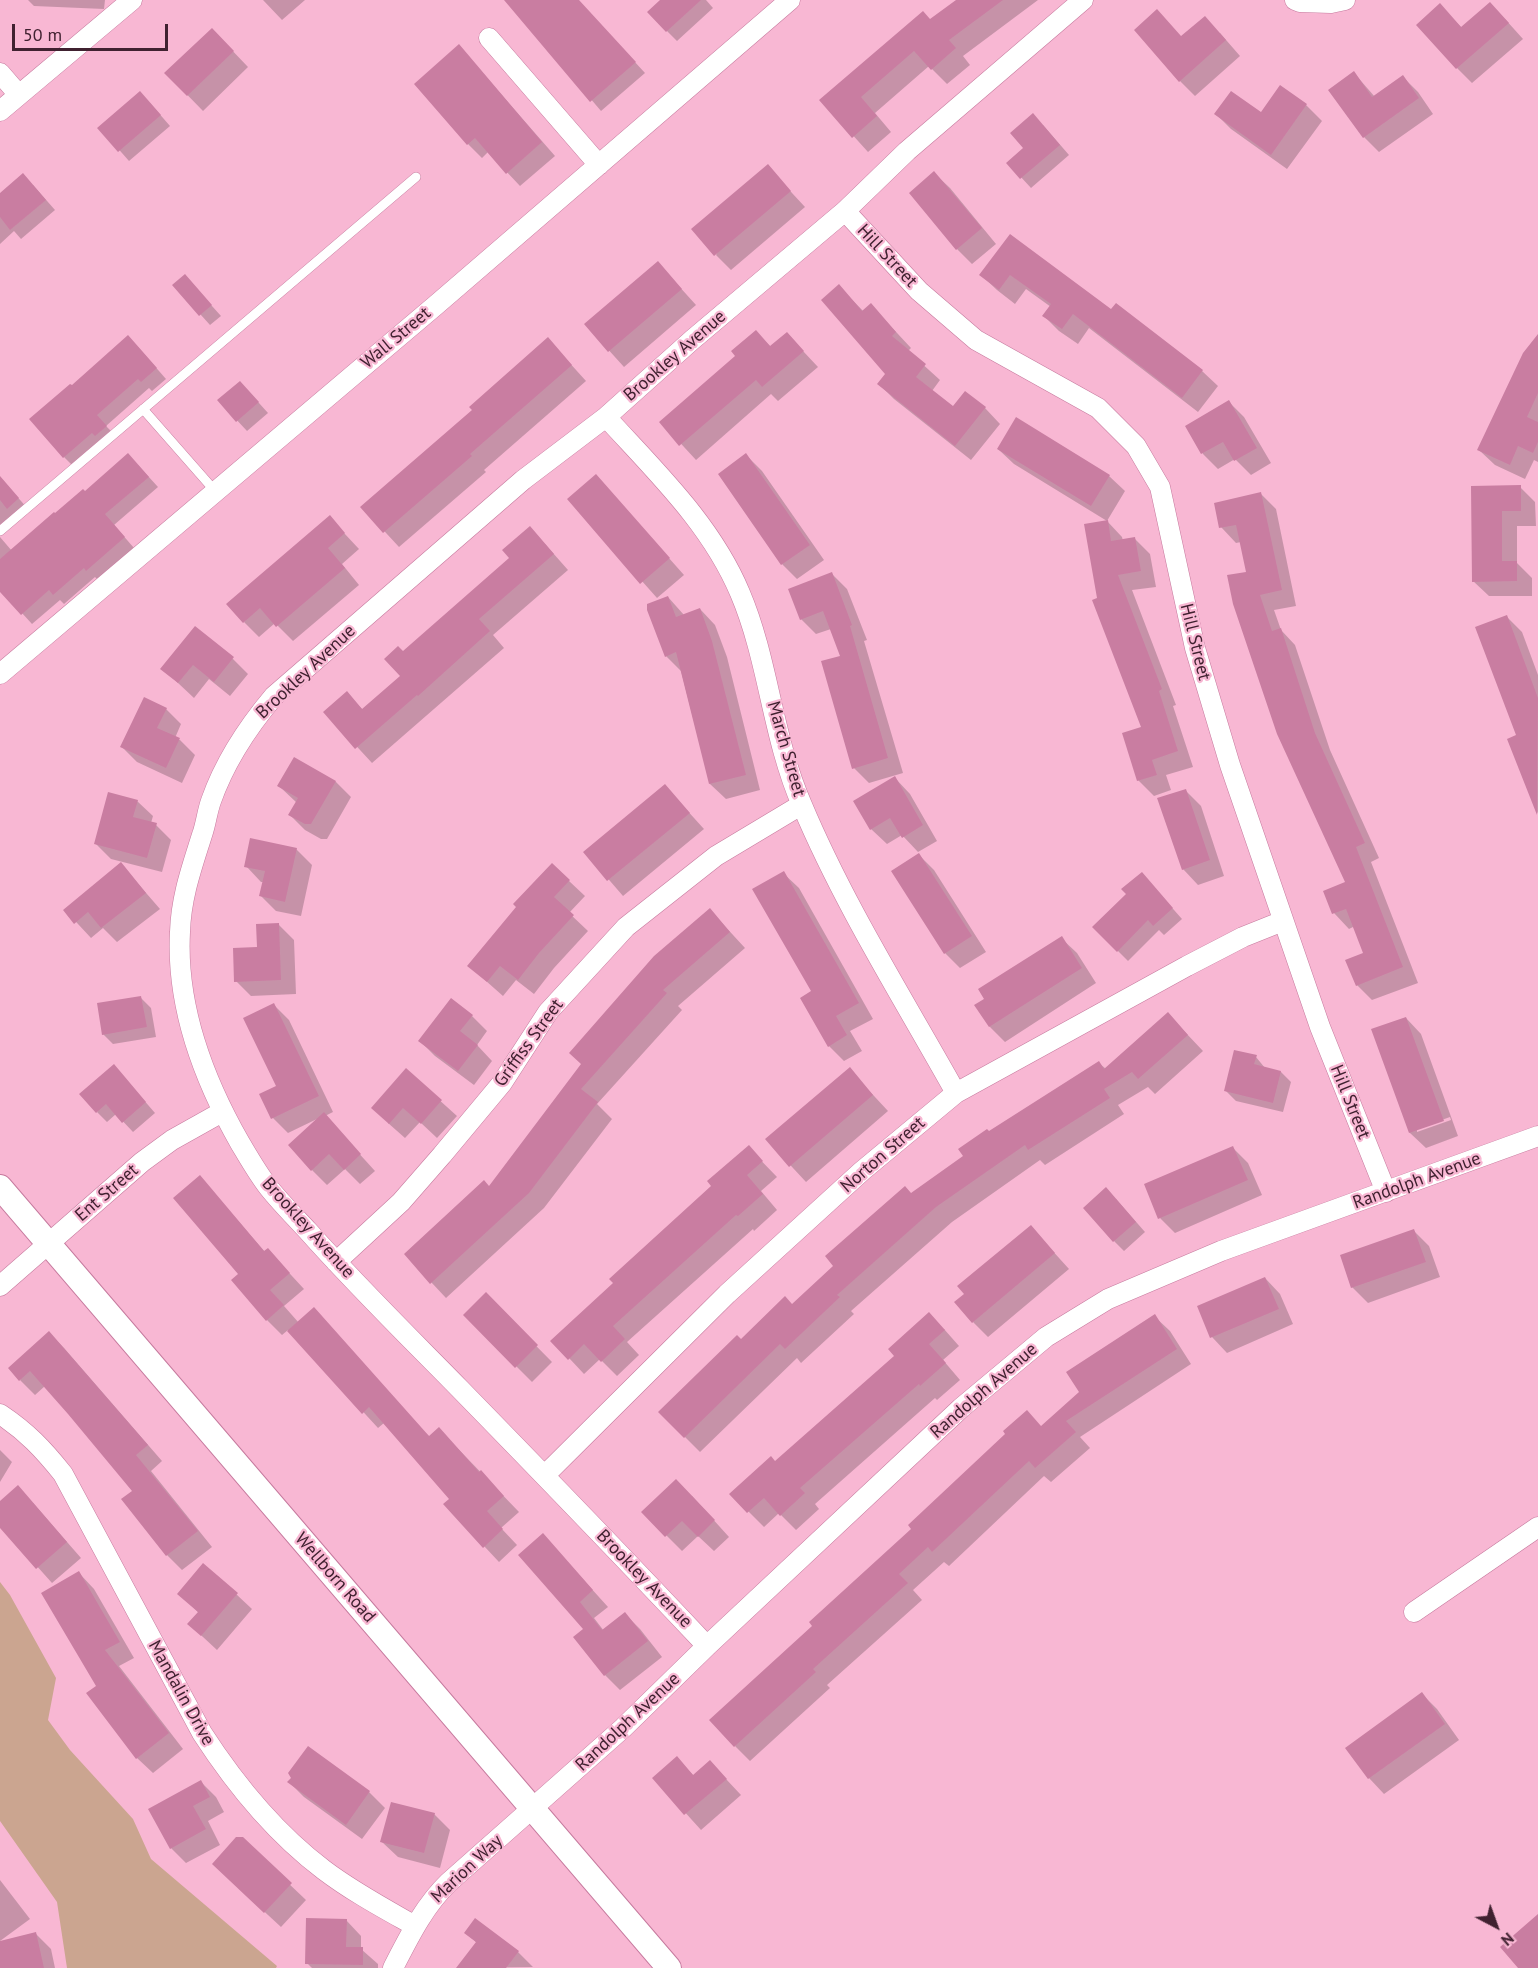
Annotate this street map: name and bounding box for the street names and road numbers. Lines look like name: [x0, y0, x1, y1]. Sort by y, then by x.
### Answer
street label: Hill Street: [852, 220, 922, 292]
street label: Wall Street: [357, 303, 435, 373]
street label: Brookley Avenue: [620, 306, 730, 406]
street label: Hill Street: [1175, 601, 1215, 683]
street label: Brookley Avenue: [252, 620, 360, 724]
street label: March Street: [762, 699, 810, 799]
street label: Griffiss Street: [490, 995, 568, 1091]
street label: Hill Street: [1325, 1062, 1375, 1142]
street label: Norton Street: [836, 1113, 930, 1197]
street label: Randolph Avenue: [1350, 1148, 1484, 1214]
street label: Ent Street: [71, 1160, 143, 1226]
street label: Brookley Avenue: [257, 1173, 359, 1283]
street label: Randolph Avenue: [926, 1339, 1042, 1443]
street label: Brookley Avenue: [592, 1525, 696, 1633]
street label: Wellborn Road: [290, 1529, 380, 1627]
street label: Mandalin Drive: [143, 1637, 219, 1749]
street label: Randolph Avenue: [571, 1668, 685, 1776]
street label: Marion Way: [427, 1830, 507, 1908]

